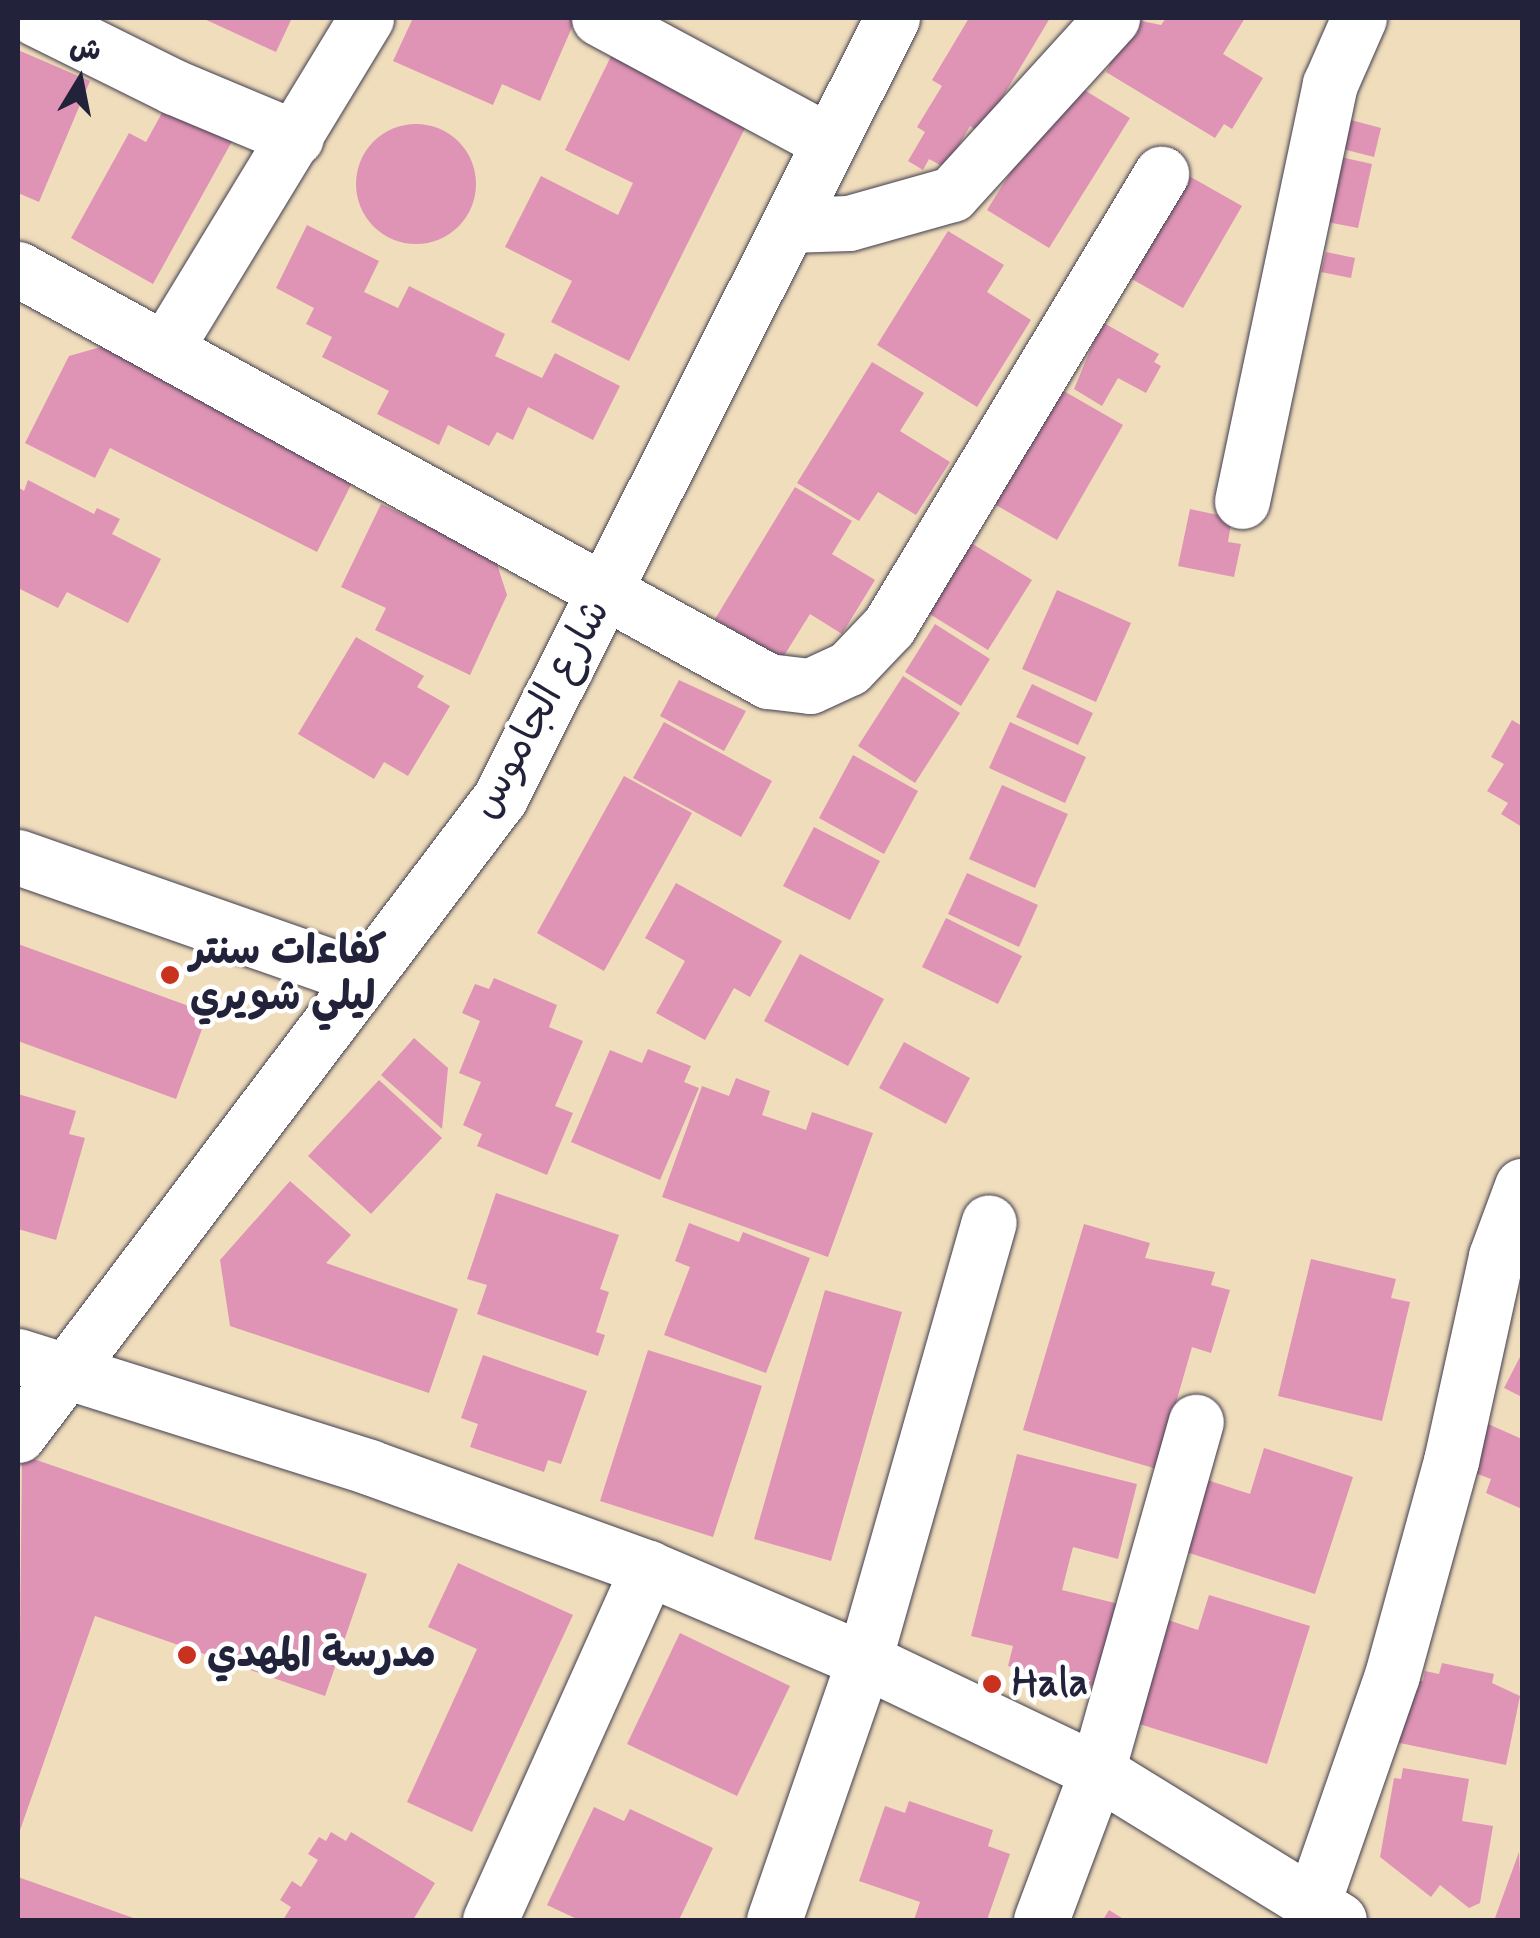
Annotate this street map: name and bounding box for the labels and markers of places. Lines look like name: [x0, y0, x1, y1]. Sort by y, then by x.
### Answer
place label: كفاءات سنتر ليلي شويري: [190, 928, 387, 1022]
marker: كفاءات سنتر ليلي شويري: [159, 964, 181, 986]
place label: مدرسة المهدي: [207, 1631, 436, 1679]
marker: مدرسة المهدي: [176, 1644, 198, 1666]
place label: Hala: [1012, 1660, 1088, 1708]
marker: Hala: [981, 1673, 1003, 1695]

